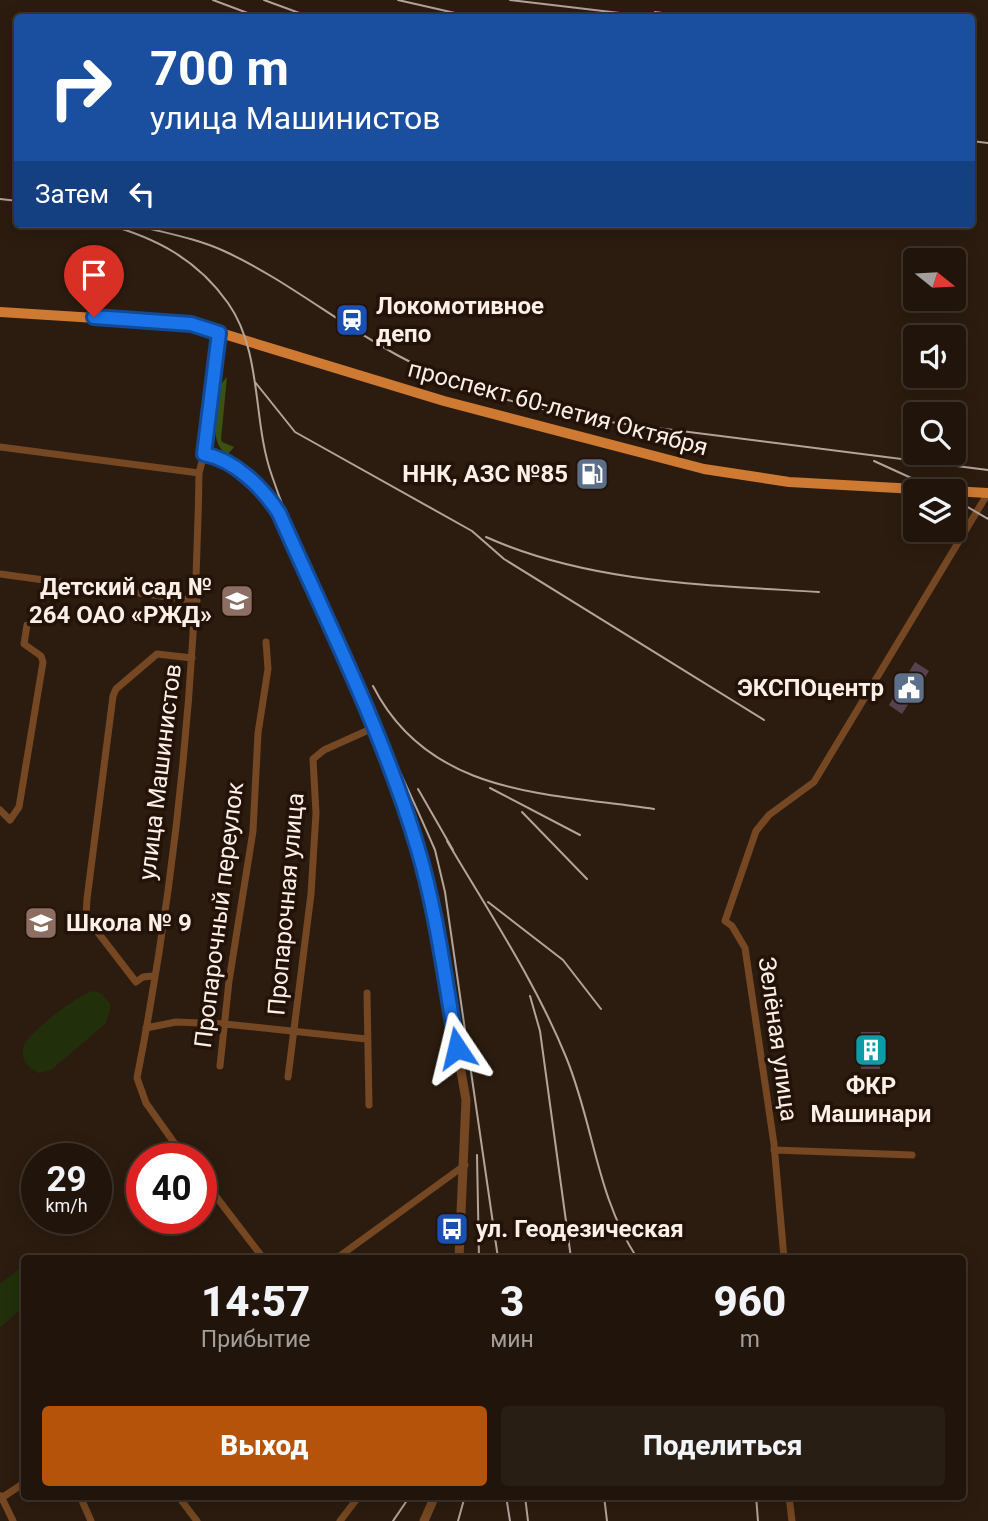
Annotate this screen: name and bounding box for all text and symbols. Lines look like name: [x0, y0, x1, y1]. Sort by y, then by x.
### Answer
text: 700 m: [150, 40, 289, 97]
icon: right: [35, 42, 126, 133]
text: улица Машинистов: [150, 99, 440, 137]
icon: left: [123, 175, 161, 213]
text: Затем: [35, 179, 109, 209]
pin: [64, 245, 124, 317]
north arrow: [903, 248, 966, 312]
map controls: [903, 248, 966, 542]
icon: arrive: [75, 256, 113, 294]
place label: Локомотивное депо: [376, 292, 544, 348]
station icon: Локомотивное депо: [333, 301, 371, 339]
button: sound: [903, 325, 966, 388]
street label: проспект 60-летия Октября: [405, 354, 711, 462]
button: search: [903, 402, 966, 465]
fuel station icon: ННК, АЗС №85: [573, 455, 611, 493]
place label: ННК, АЗС №85: [402, 460, 568, 488]
button: layers: [903, 479, 966, 542]
place label: Детский сад № 264 ОАО «РЖД»: [29, 573, 212, 629]
school or university icon: Детский сад № 264 ОАО «РЖД»: [218, 582, 256, 620]
street label: улица Машинистов: [133, 662, 187, 882]
public building icon: ЭКСПОцентр: [890, 669, 928, 707]
place label: ЭКСПОцентр: [737, 674, 884, 702]
street label: Пропарочный переулок: [189, 780, 249, 1050]
street label: Пропарочная улица: [262, 792, 310, 1016]
school or university icon: Школа № 9: [22, 904, 60, 942]
place label: Школа № 9: [66, 909, 192, 937]
street label: Зелёная улица: [753, 955, 803, 1123]
position arrow: [420, 1011, 494, 1085]
building icon: ФКР Машинари: [852, 1031, 890, 1069]
place label: ФКР Машинари: [811, 1072, 931, 1128]
speed limit sign: 40: [126, 1143, 217, 1234]
text: 29: [46, 1159, 87, 1200]
text: km/h: [45, 1195, 88, 1216]
bus stop icon: ул. Геодезическая: [433, 1210, 471, 1248]
place label: ул. Геодезическая: [476, 1215, 684, 1243]
text: 14:57: [201, 1277, 310, 1326]
text: 3: [500, 1277, 524, 1326]
text: 960: [714, 1277, 786, 1326]
text: Прибытие: [201, 1326, 310, 1353]
text: мин: [490, 1326, 534, 1353]
text: m: [740, 1326, 760, 1353]
button: Выход: [42, 1406, 487, 1486]
button: Поделиться: [501, 1406, 945, 1486]

